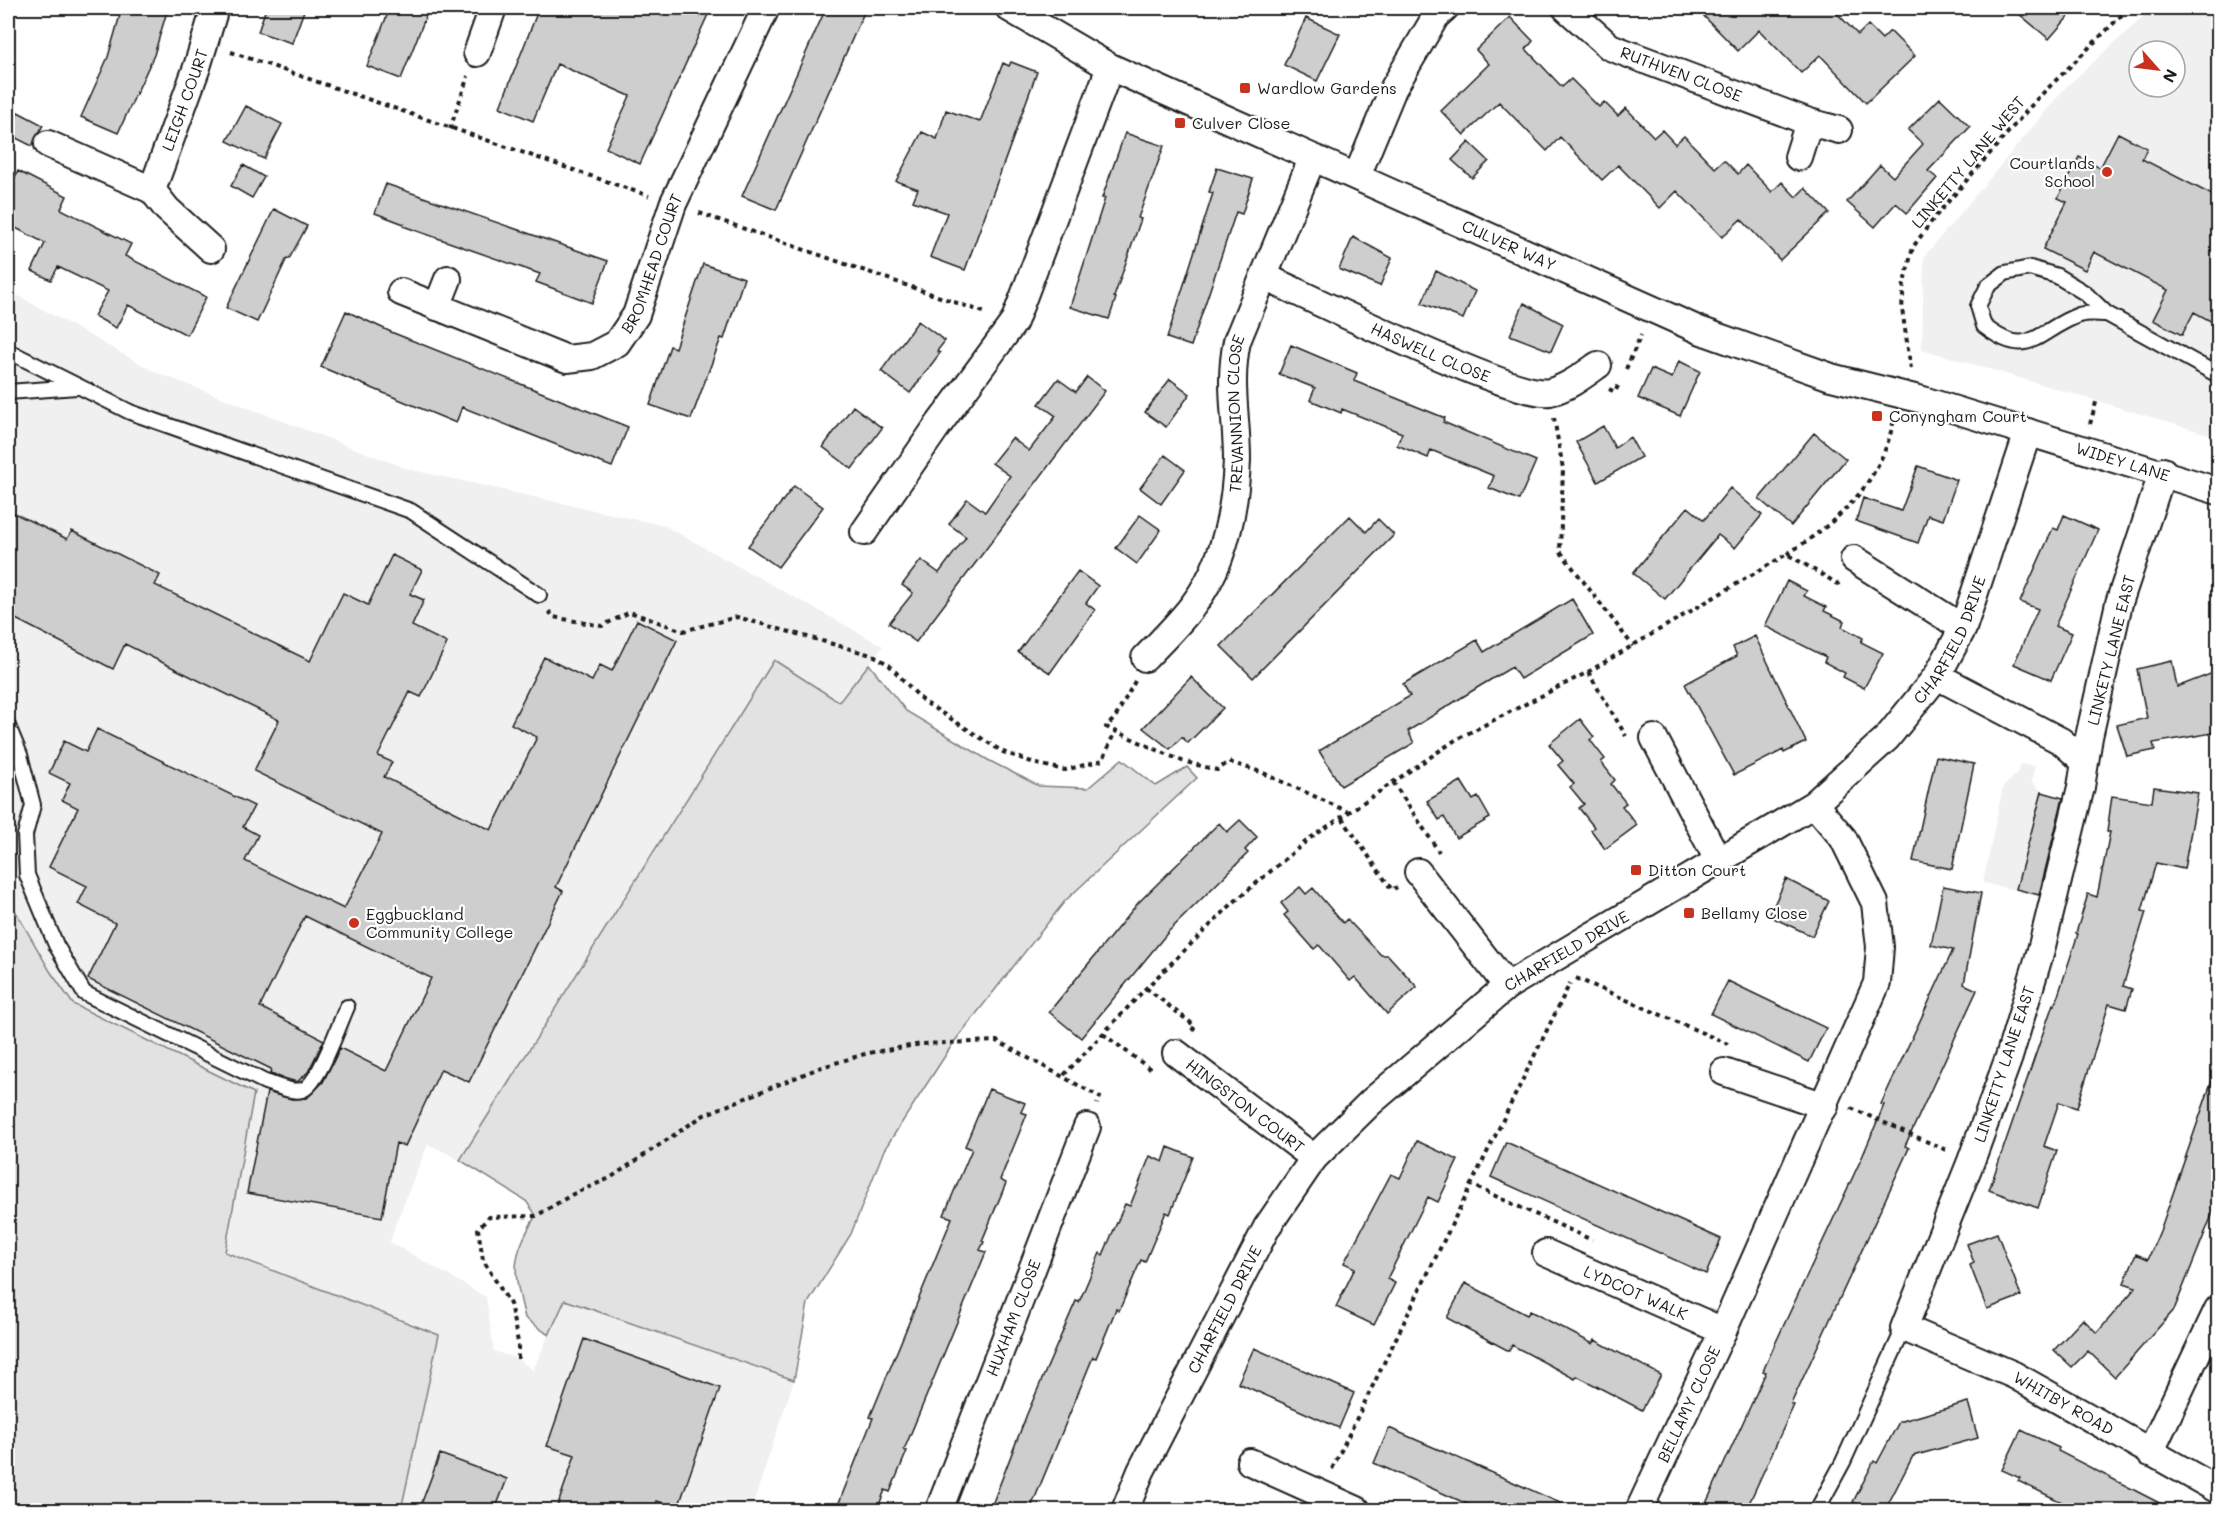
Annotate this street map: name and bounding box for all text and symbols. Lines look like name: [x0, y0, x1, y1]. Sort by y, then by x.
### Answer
north arrow: [2127, 39, 2187, 99]
street label: RUTHVEN CLOSE: [1618, 41, 1745, 106]
street label: LEIGH COURT: [156, 46, 212, 154]
text: N: [2159, 66, 2183, 87]
place label: Wardlow Gardens: [1257, 77, 1397, 98]
marker: Wardlow Gardens: [1238, 81, 1252, 95]
street label: LINKETTY LANE WEST: [1906, 91, 2029, 232]
place label: Culver Close: [1192, 112, 1290, 133]
marker: Culver Close: [1173, 116, 1187, 130]
place label: Courtlands School: [2009, 152, 2095, 191]
marker: Courtlands School: [2100, 165, 2114, 179]
street label: BROMHEAD COURT: [616, 190, 687, 337]
street label: CULVER WAY: [1459, 215, 1560, 275]
street label: HASWELL CLOSE: [1368, 317, 1493, 387]
street label: TREVANNION CLOSE: [1222, 331, 1249, 494]
place label: Conyngham Court: [1889, 405, 2027, 426]
marker: Conyngham Court: [1870, 409, 1884, 423]
street label: WIDEY LANE: [2073, 437, 2172, 486]
street label: LINKETY LANE EAST: [2082, 572, 2139, 727]
street label: CHARFIELD DRIVE: [1908, 573, 1990, 708]
place label: Ditton Court: [1648, 859, 1746, 880]
marker: Ditton Court: [1629, 863, 1643, 877]
place label: Bellamy Close: [1701, 902, 1808, 923]
place label: Eggbuckland Community College: [366, 903, 513, 942]
street label: CHARFIELD DRIVE: [1500, 905, 1632, 995]
marker: Bellamy Close: [1682, 906, 1696, 920]
marker: Eggbuckland Community College: [347, 916, 361, 930]
street label: LINKETTY LANE EAST: [1968, 983, 2039, 1145]
street label: HINGSTON COURT: [1182, 1053, 1309, 1157]
street label: CHARFIELD DRIVE: [1182, 1241, 1266, 1377]
street label: HUXHAM CLOSE: [981, 1256, 1045, 1379]
street label: LYDCOT WALK: [1581, 1260, 1691, 1324]
street label: BELLAMY CLOSE: [1652, 1342, 1725, 1465]
street label: WHITBY ROAD: [2010, 1366, 2118, 1439]

